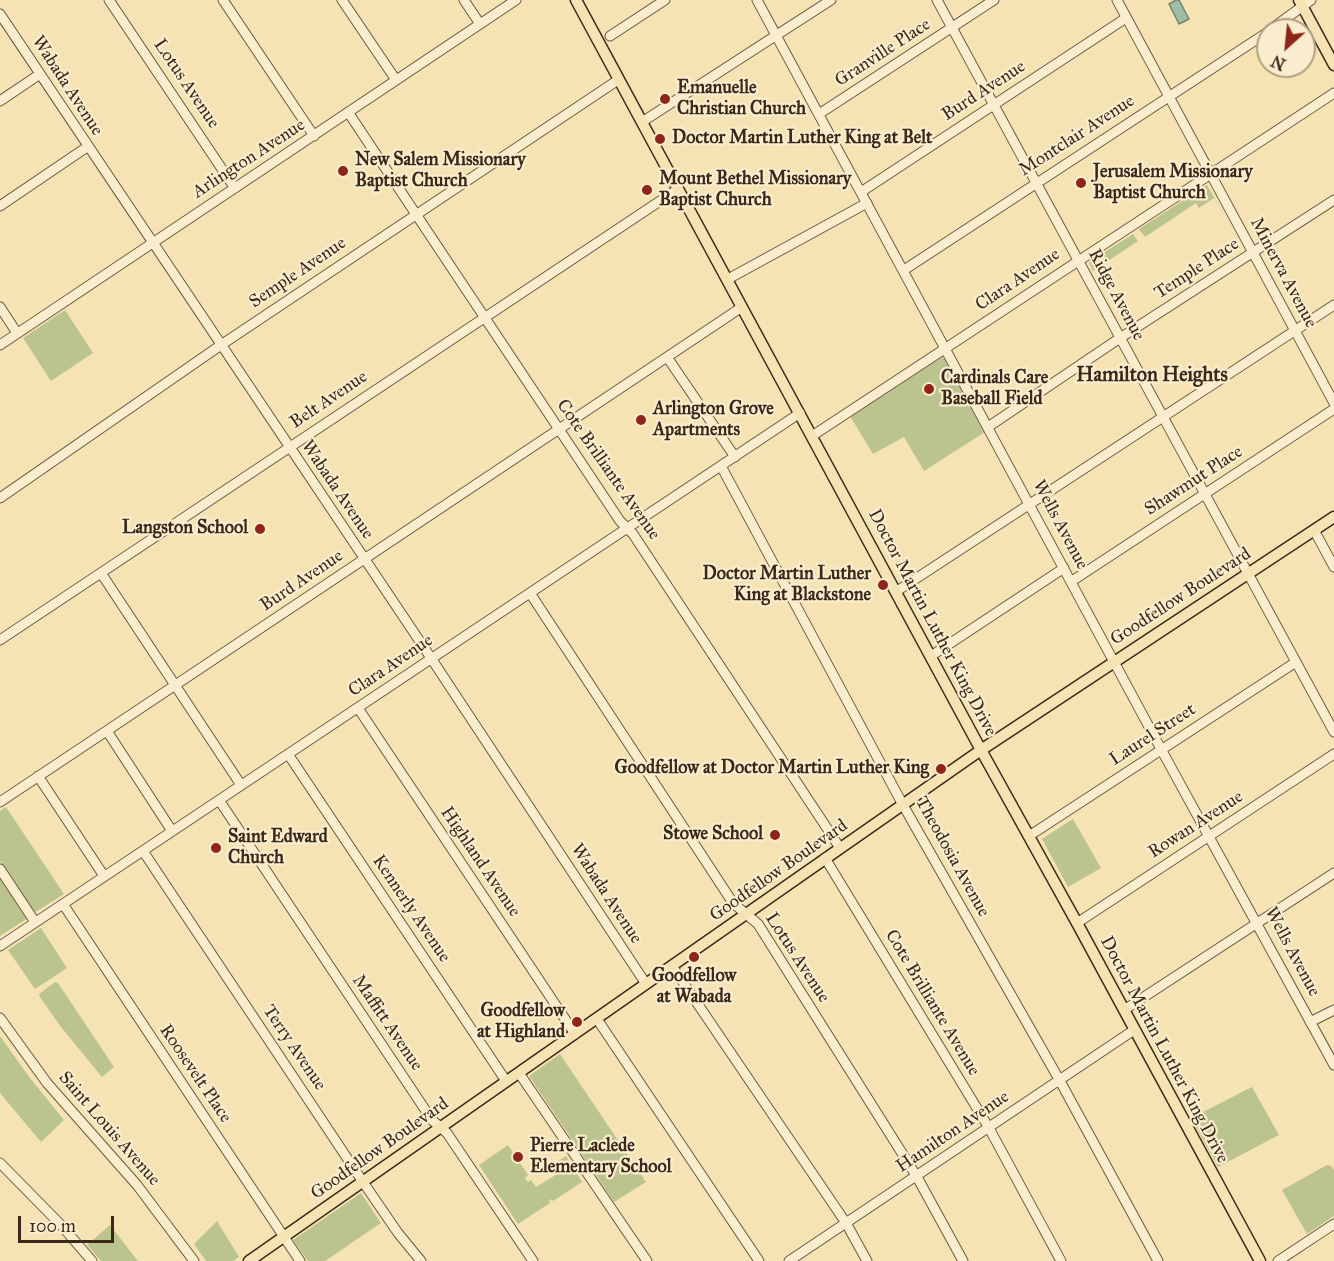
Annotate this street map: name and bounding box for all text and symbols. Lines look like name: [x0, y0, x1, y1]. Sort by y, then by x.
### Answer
street label: Granville Place: [831, 14, 935, 92]
north arrow: [1256, 18, 1316, 78]
street label: Wabada Avenue: [27, 32, 107, 140]
street label: Lotus Avenue: [148, 35, 224, 133]
text: N: [1268, 51, 1289, 74]
street label: Burd Avenue: [938, 56, 1030, 126]
place label: Emanuelle Christian Church: [677, 78, 806, 121]
street label: Montclair Avenue: [1015, 91, 1139, 181]
marker: Emanuelle Christian Church: [658, 92, 672, 106]
street label: Arlington Avenue: [189, 115, 309, 203]
place label: Doctor Martin Luther King at Belt: [672, 128, 932, 150]
marker: Doctor Martin Luther King at Belt: [653, 132, 667, 146]
place label: New Salem Missionary Baptist Church: [355, 150, 526, 192]
place label: Jerusalem Missionary Baptist Church: [1093, 162, 1253, 204]
marker: New Salem Missionary Baptist Church: [336, 164, 350, 178]
place label: Mount Bethel Missionary Baptist Church: [659, 169, 851, 212]
marker: Jerusalem Missionary Baptist Church: [1074, 176, 1088, 190]
marker: Mount Bethel Missionary Baptist Church: [640, 183, 654, 197]
street label: Minerva Avenue: [1245, 214, 1321, 332]
street label: Semple Avenue: [245, 233, 351, 313]
street label: Temple Place: [1151, 234, 1243, 304]
street label: Clara Avenue: [972, 244, 1064, 316]
street label: Ridge Avenue: [1083, 246, 1149, 344]
district label: Hamilton Heights: [1076, 364, 1228, 388]
street label: Belt Avenue: [286, 366, 372, 434]
place label: Cardinals Care Baseball Field: [941, 368, 1048, 410]
marker: Cardinals Care Baseball Field: [922, 382, 936, 396]
street label: Cote Brilliante Avenue: [551, 396, 665, 544]
place label: Arlington Grove Apartments: [653, 399, 774, 442]
marker: Arlington Grove Apartments: [634, 413, 648, 427]
street label: Wabada Avenue: [296, 436, 378, 544]
street label: Shawmut Place: [1141, 441, 1247, 521]
street label: Wells Avenue: [1027, 477, 1093, 573]
street label: Doctor Martin Luther King Drive: [863, 506, 1001, 740]
place label: Langston School: [122, 518, 248, 540]
marker: Langston School: [253, 522, 267, 536]
street label: Goodfellow Boulevard: [1107, 543, 1255, 651]
street label: Burd Avenue: [257, 545, 347, 617]
place label: Doctor Martin Luther King at Blackstone: [703, 564, 871, 606]
marker: Doctor Martin Luther King at Blackstone: [876, 578, 890, 592]
street label: Clara Avenue: [345, 630, 437, 702]
street label: Laurel Street: [1106, 699, 1200, 771]
place label: Goodfellow at Doctor Martin Luther King: [614, 758, 929, 780]
marker: Goodfellow at Doctor Martin Luther King: [934, 762, 948, 776]
street label: Rowan Avenue: [1145, 786, 1247, 864]
street label: Theodosia Avenue: [910, 793, 994, 921]
street label: Highland Avenue: [435, 803, 525, 921]
street label: Goodfellow Boulevard: [706, 815, 852, 927]
place label: Stowe School: [663, 824, 763, 846]
place label: Saint Edward Church: [228, 827, 328, 870]
marker: Stowe School: [768, 828, 782, 842]
street label: Wabada Avenue: [566, 840, 646, 948]
marker: Saint Edward Church: [209, 841, 223, 855]
street label: Kennerly Avenue: [367, 851, 455, 967]
street label: Wells Avenue: [1259, 904, 1325, 1000]
street label: Lotus Avenue: [760, 909, 834, 1007]
street label: Cote Brilliante Avenue: [880, 926, 984, 1080]
street label: Doctor Martin Luther King Drive: [1095, 933, 1233, 1167]
marker: Goodfellow at Wabada: [687, 950, 701, 964]
place label: Goodfellow at Wabada: [652, 966, 736, 1008]
street label: Maffitt Avenue: [347, 971, 427, 1075]
street label: Terry Avenue: [258, 1001, 330, 1095]
place label: Goodfellow at Highland: [477, 1001, 565, 1044]
marker: Goodfellow at Highland: [570, 1015, 584, 1029]
street label: Roosevelt Place: [154, 1021, 236, 1127]
street label: Saint Louis Avenue: [54, 1067, 164, 1191]
street label: Hamilton Avenue: [893, 1086, 1013, 1178]
street label: Goodfellow Boulevard: [307, 1093, 453, 1205]
place label: Pierre Laclede Elementary School: [530, 1136, 672, 1178]
marker: Pierre Laclede Elementary School: [511, 1150, 525, 1164]
scale bar: [21, 1204, 117, 1242]
text: 100 m: [29, 1215, 76, 1237]

